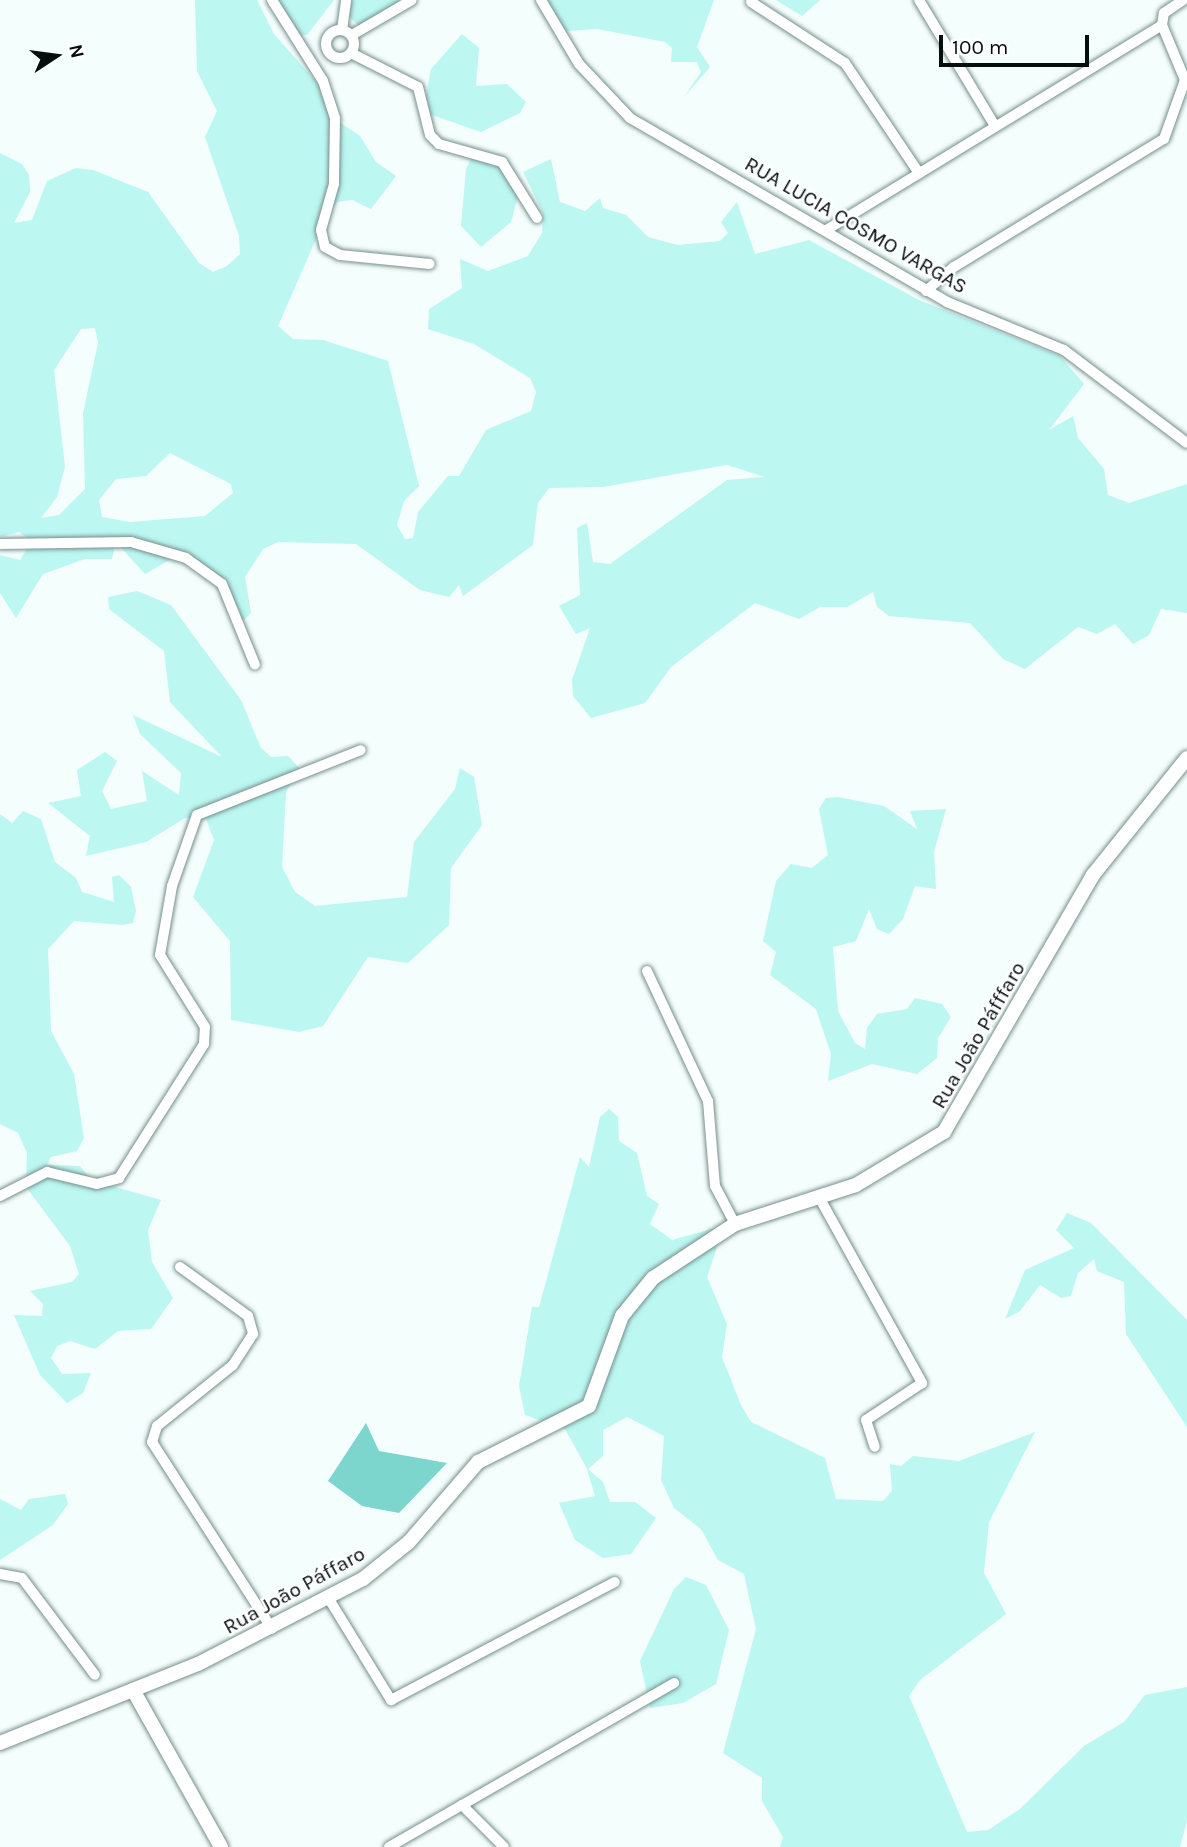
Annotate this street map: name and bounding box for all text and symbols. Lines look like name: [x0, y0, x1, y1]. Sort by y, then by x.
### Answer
north arrow: [21, 21, 91, 91]
scale bar: [942, 21, 1092, 65]
text: 100 m: [952, 35, 1009, 59]
text: N: [64, 42, 89, 60]
street label: RUA LUCIA COSMO VARGAS: [740, 151, 972, 299]
street label: Rua João Páfffaro: [926, 957, 1030, 1113]
street label: Rua João Páffaro: [219, 1541, 369, 1639]

